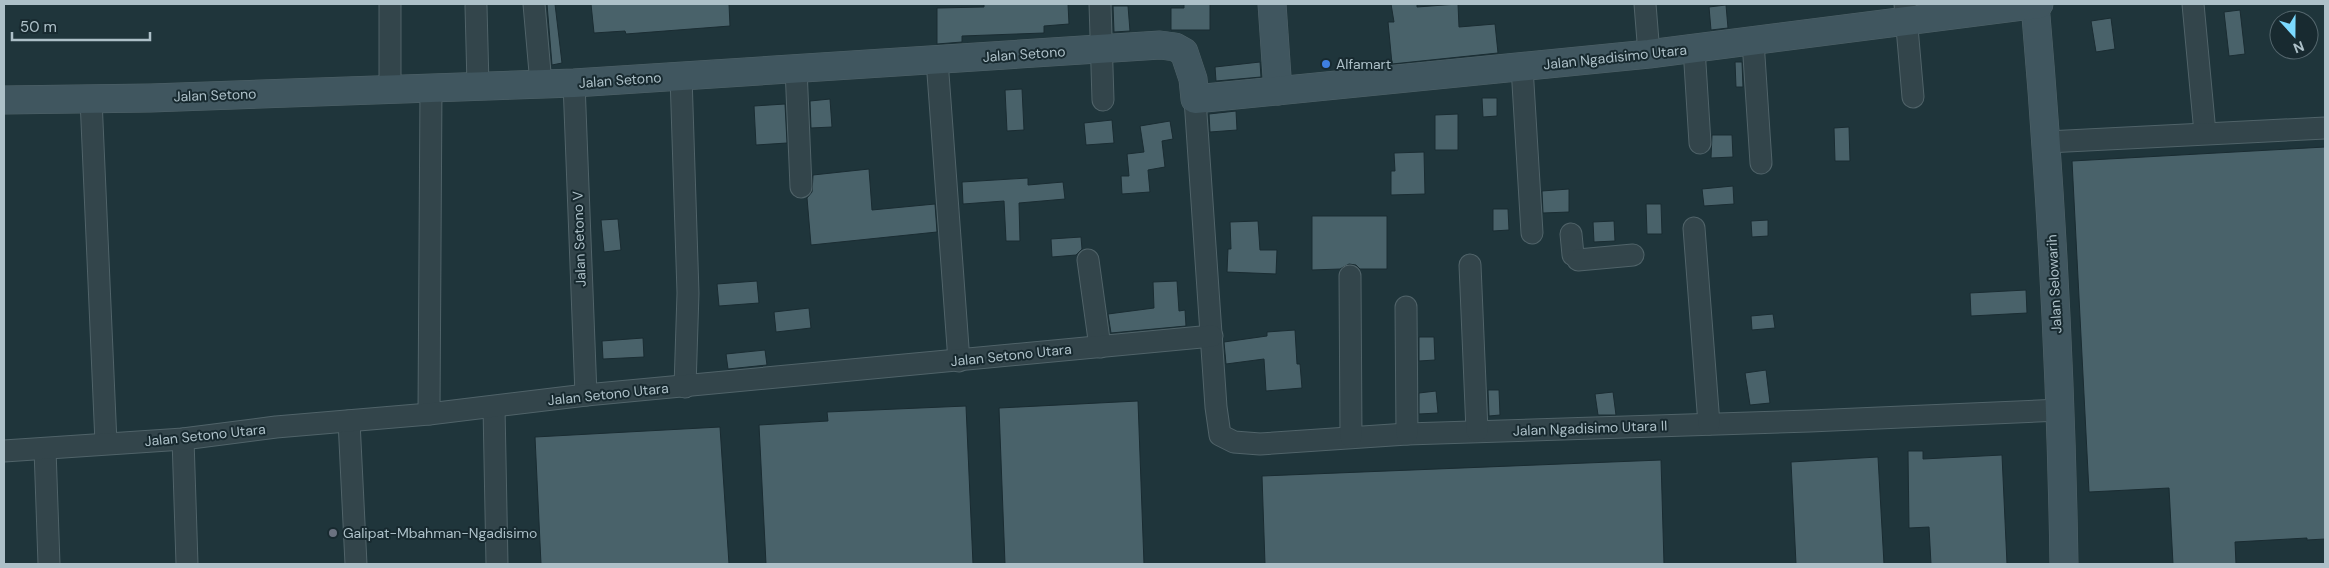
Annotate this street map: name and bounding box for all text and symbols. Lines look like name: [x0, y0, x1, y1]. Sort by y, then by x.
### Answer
scale bar: [12, 10, 150, 42]
north arrow: [2269, 10, 2319, 60]
text: 50 m: [20, 17, 57, 37]
text: N: [2291, 37, 2307, 57]
street label: Jalan Ngadisimo Utara: [1542, 41, 1688, 73]
street label: Jalan Setono: [982, 42, 1066, 66]
place label: Alfamart: [1336, 55, 1391, 73]
marker: Alfamart: [1320, 58, 1332, 70]
street label: Jalan Setono: [578, 68, 662, 92]
street label: Jalan Setono: [173, 85, 257, 105]
street label: Jalan Setono V: [568, 190, 590, 287]
street label: Jalan Selowarih: [2042, 234, 2066, 334]
street label: Jalan Setono Utara: [950, 340, 1072, 370]
street label: Jalan Setono Utara: [547, 379, 669, 409]
street label: Jalan Ngadisimo Utara II: [1512, 416, 1668, 440]
street label: Jalan Setono Utara: [144, 420, 266, 450]
place label: Galipat-Mbahman-Ngadisimo: [343, 524, 537, 542]
marker: Galipat-Mbahman-Ngadisimo: [327, 527, 339, 539]

